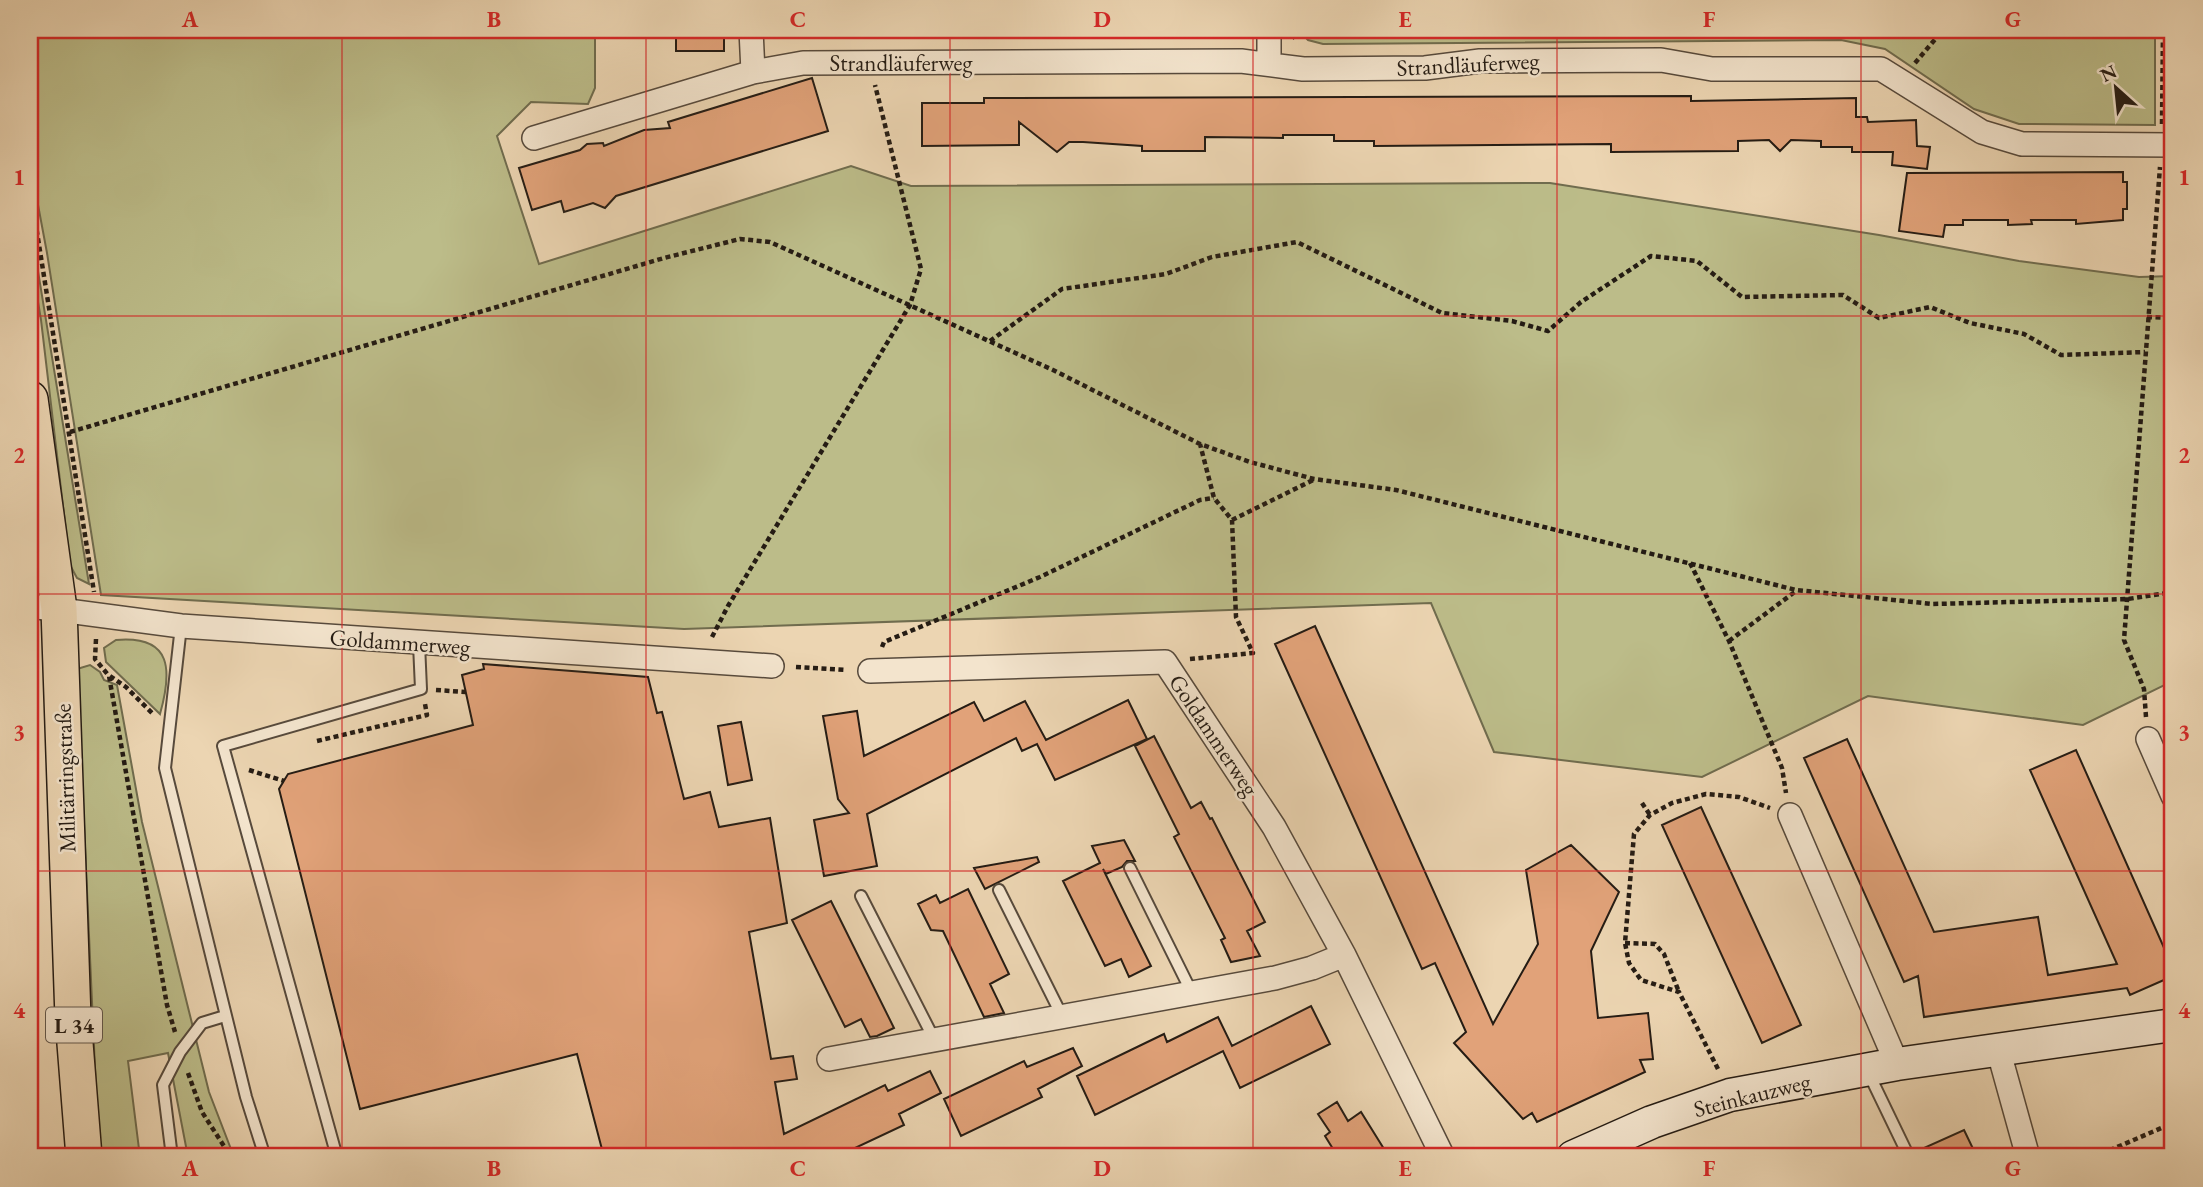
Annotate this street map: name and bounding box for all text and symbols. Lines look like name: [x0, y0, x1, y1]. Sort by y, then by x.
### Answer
text: A: [181, 4, 199, 34]
text: B: [487, 4, 501, 34]
text: C: [790, 4, 806, 34]
text: D: [1093, 4, 1111, 34]
text: E: [1398, 4, 1412, 34]
text: F: [1703, 4, 1716, 34]
text: G: [2005, 4, 2021, 34]
street label: Strandläuferweg: [1396, 45, 1541, 83]
street label: Strandläuferweg: [830, 48, 973, 78]
north arrow: [2080, 52, 2150, 122]
text: N: [2096, 58, 2122, 88]
text: 1: [13, 162, 25, 192]
text: 1: [2178, 162, 2190, 192]
text: 2: [13, 440, 25, 470]
text: 2: [2178, 440, 2190, 470]
street label: Goldammerweg: [329, 622, 472, 662]
street label: Goldammerweg: [1162, 668, 1266, 803]
street label: Militärringstraße: [47, 703, 83, 853]
text: 3: [13, 717, 25, 747]
text: 3: [2178, 717, 2190, 747]
text: 4: [13, 995, 26, 1025]
text: 4: [2178, 995, 2191, 1025]
road number: L 34: [46, 1007, 102, 1042]
street label: Steinkauzweg: [1690, 1066, 1815, 1124]
text: A: [181, 1153, 199, 1183]
text: B: [487, 1153, 501, 1183]
text: C: [790, 1153, 806, 1183]
text: D: [1093, 1153, 1111, 1183]
text: E: [1398, 1153, 1412, 1183]
text: F: [1703, 1153, 1716, 1183]
text: G: [2005, 1153, 2021, 1183]

